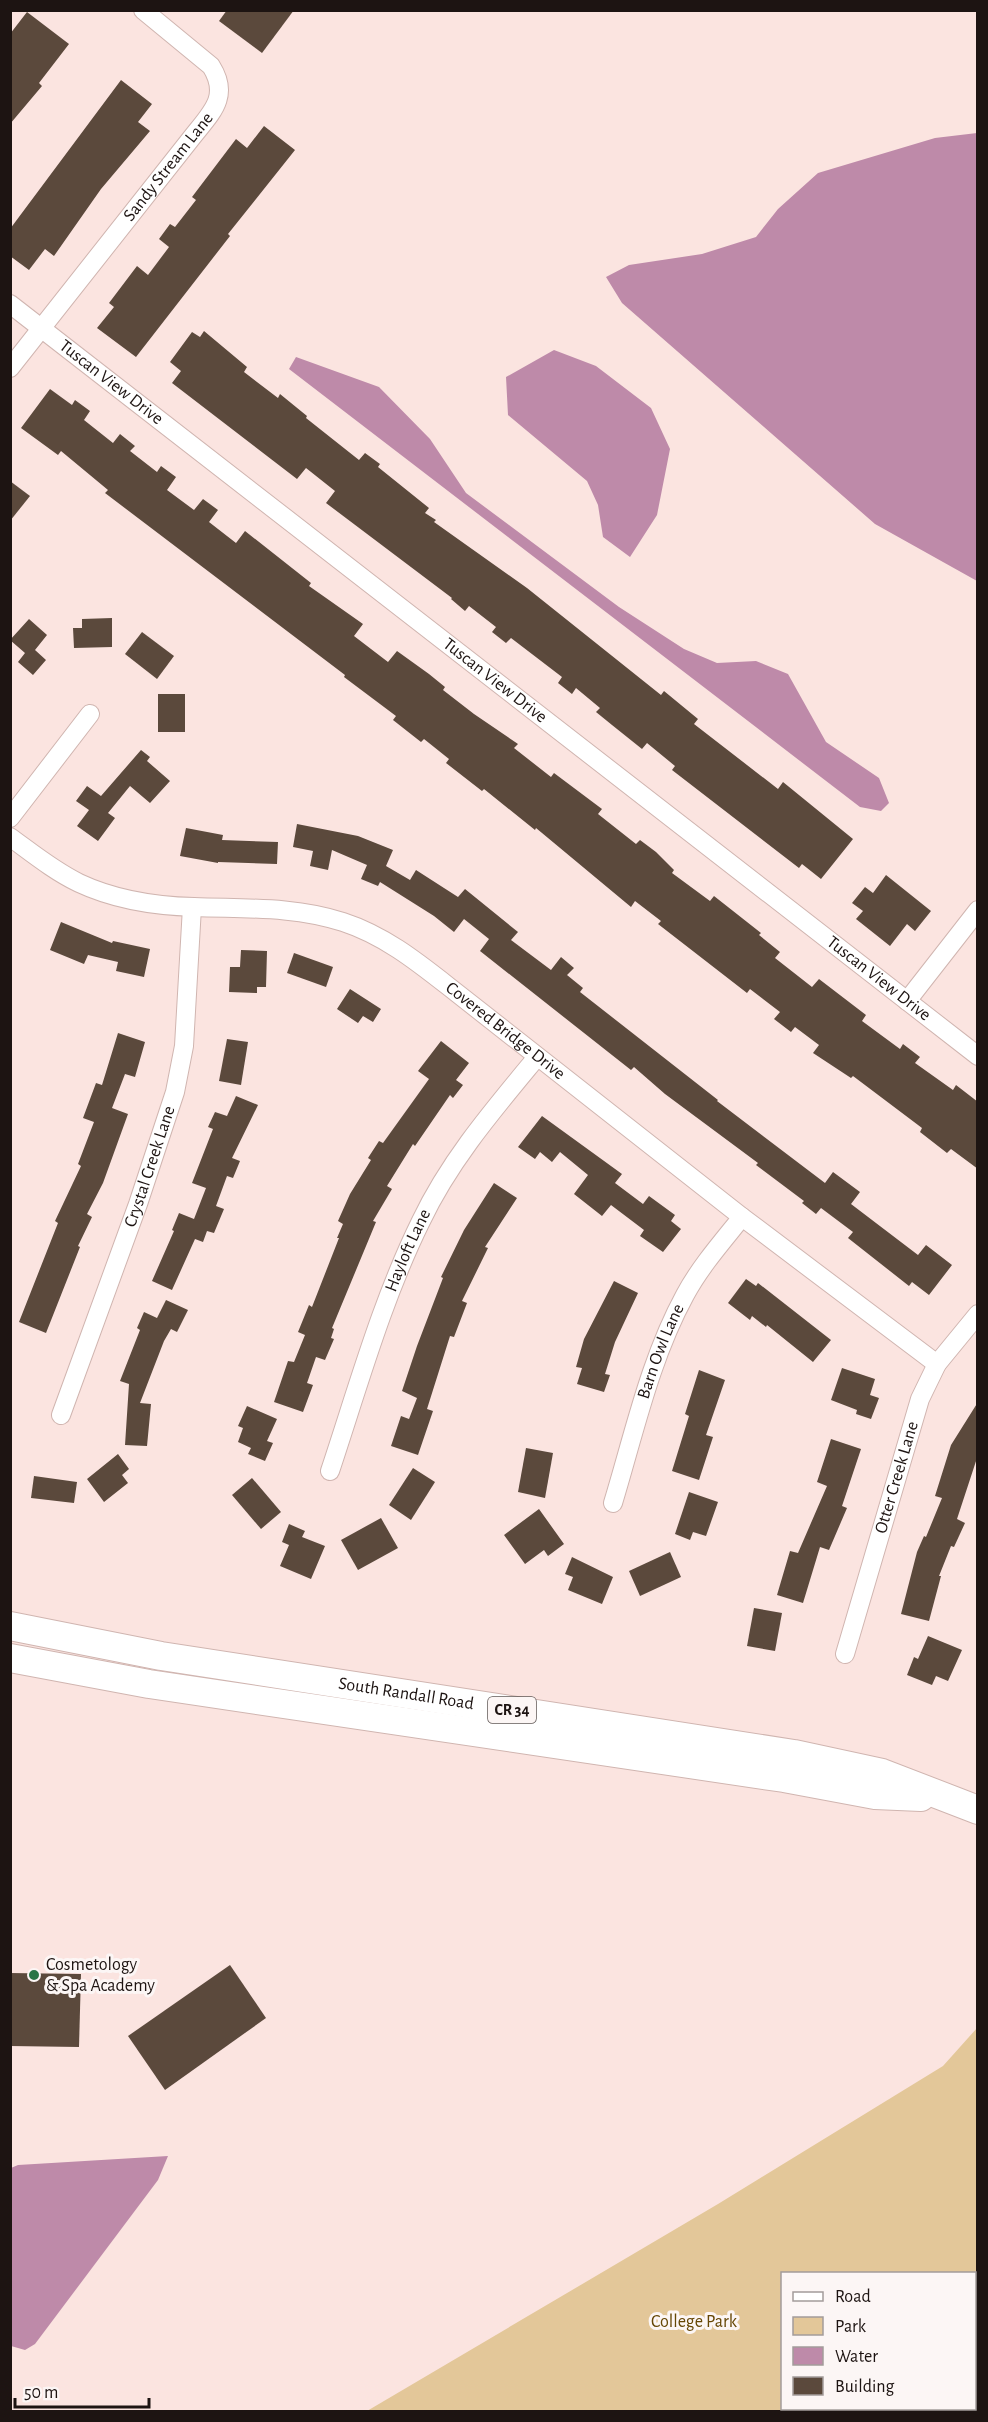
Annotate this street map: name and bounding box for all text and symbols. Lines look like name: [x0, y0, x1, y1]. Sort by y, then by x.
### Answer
street label: Sandy Stream Lane: [120, 110, 217, 225]
street label: Tuscan View Drive: [56, 337, 166, 428]
street label: Tuscan View Drive: [440, 635, 550, 726]
street label: Tuscan View Drive: [823, 933, 934, 1025]
street label: Covered Bridge Drive: [442, 979, 568, 1083]
street label: Crystal Creek Lane: [121, 1104, 179, 1230]
street label: Hayloft Lane: [382, 1206, 434, 1294]
street label: Barn Owl Lane: [635, 1301, 688, 1401]
street label: Otter Creek Lane: [872, 1419, 922, 1536]
street label: South Randall Road: [337, 1675, 475, 1713]
road number: CR 34: [488, 1697, 536, 1723]
place label: Cosmetology & Spa Academy: [46, 1956, 155, 1995]
marker: Cosmetology & Spa Academy: [27, 1968, 41, 1982]
legend: [781, 2272, 976, 2410]
text: Road: [835, 2288, 871, 2306]
park label: College Park: [651, 2313, 738, 2331]
text: Park: [835, 2318, 867, 2336]
text: Water: [835, 2348, 878, 2366]
scale bar: [15, 2371, 148, 2409]
text: Building: [835, 2378, 895, 2396]
text: 50 m: [24, 2384, 58, 2402]

